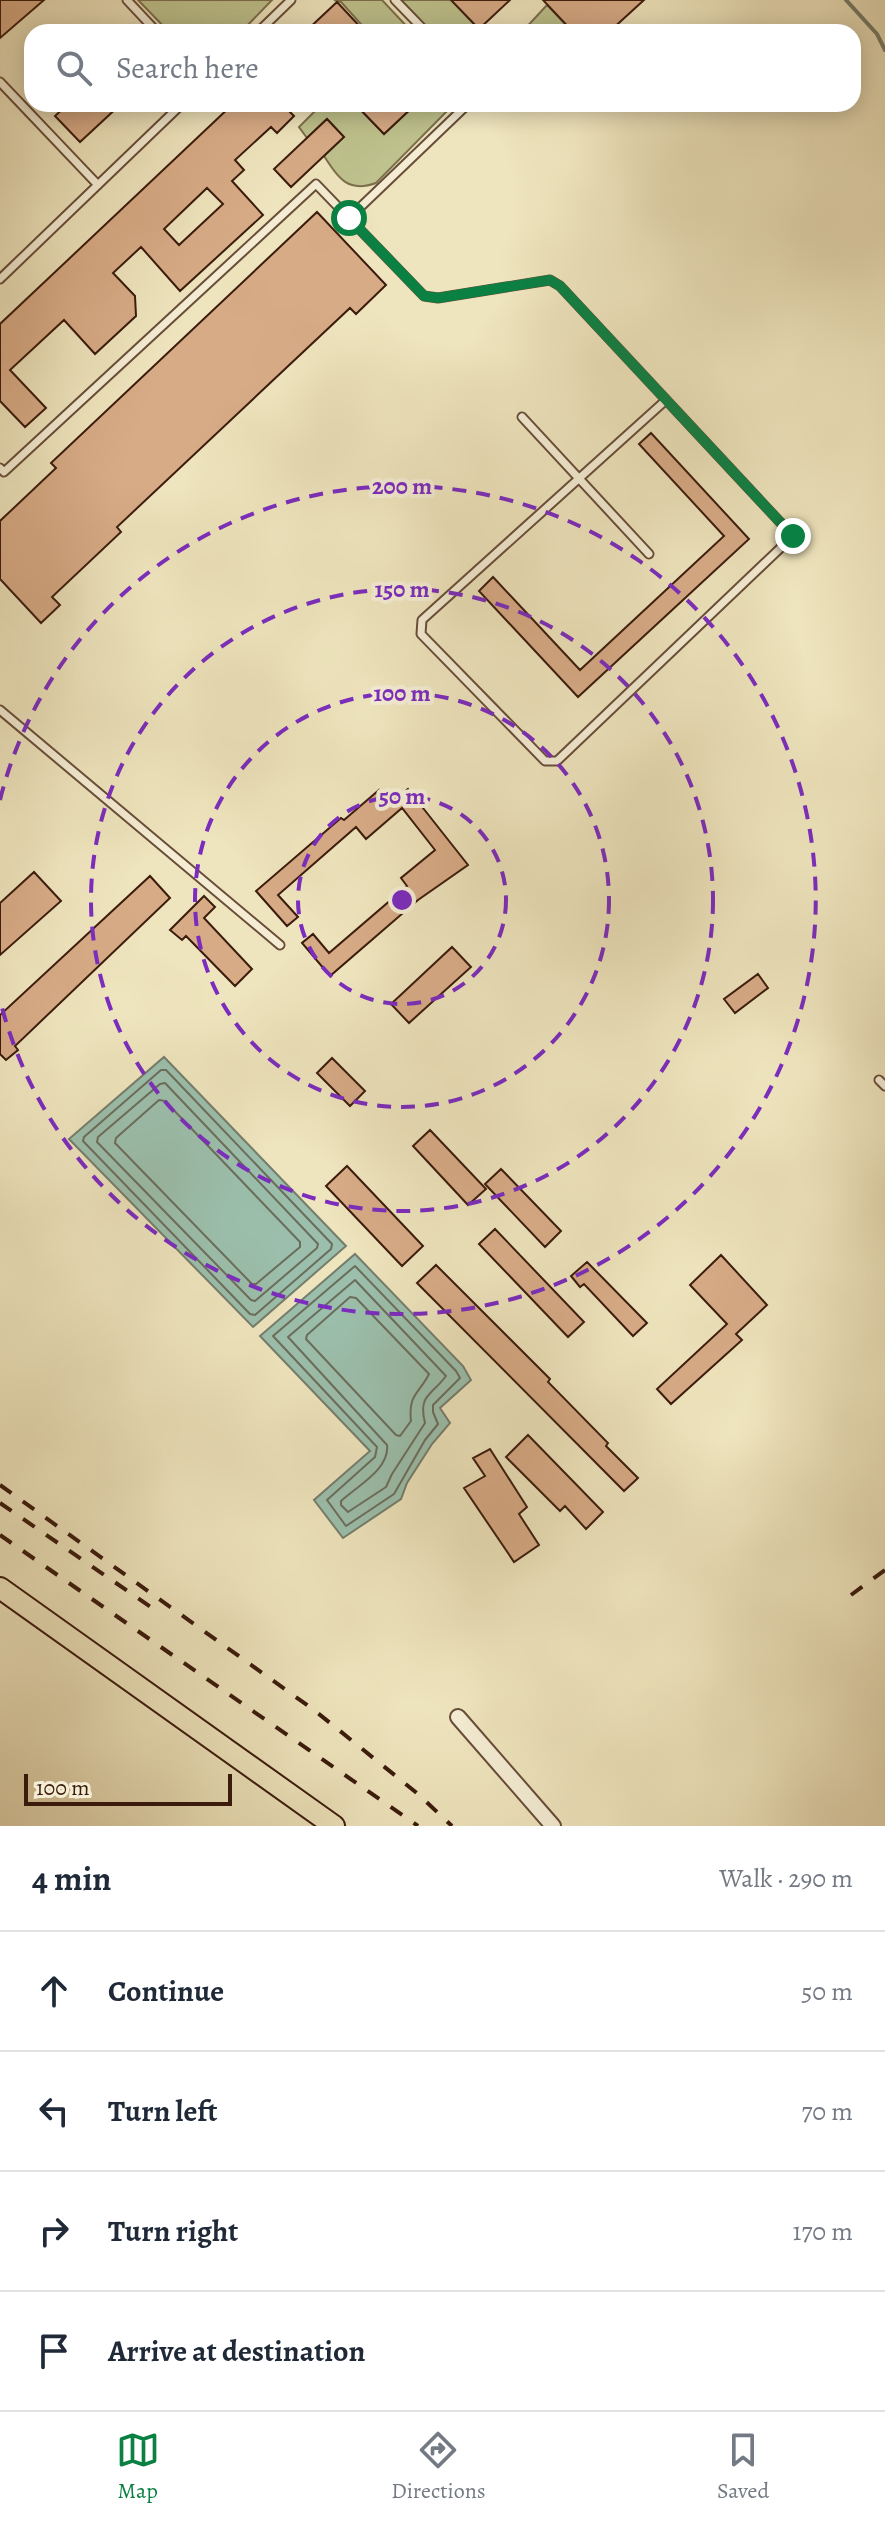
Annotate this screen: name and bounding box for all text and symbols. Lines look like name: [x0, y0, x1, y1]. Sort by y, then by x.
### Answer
search box: [24, 24, 861, 112]
icon: search: [52, 46, 96, 90]
text: Search here: [116, 48, 259, 88]
route start: [331, 200, 367, 236]
text: 200 m: [372, 470, 432, 502]
route end: [775, 518, 811, 554]
text: 150 m: [374, 573, 430, 605]
text: 100 m: [373, 677, 431, 709]
text: 50 m: [379, 780, 425, 812]
centre of rings: [388, 886, 416, 914]
scale bar: [24, 1770, 232, 1806]
text: 100 m: [36, 1773, 90, 1803]
text: 4 min: [32, 1855, 111, 1902]
text: Walk · 290 m: [719, 1861, 853, 1896]
icon: ahead: [32, 1969, 76, 2013]
text: Continue: [108, 1971, 224, 2011]
text: 50 m: [801, 1974, 853, 2009]
icon: left: [32, 2089, 76, 2133]
text: Turn left: [108, 2091, 217, 2131]
text: 70 m: [801, 2094, 853, 2129]
icon: right: [32, 2209, 76, 2253]
text: Turn right: [108, 2211, 238, 2251]
text: 170 m: [793, 2214, 853, 2249]
icon: arrive: [32, 2329, 76, 2373]
text: Arrive at destination: [108, 2331, 365, 2371]
tab: Map: [116, 2428, 160, 2506]
tab: Directions: [391, 2428, 486, 2506]
tab: Saved: [717, 2428, 769, 2506]

